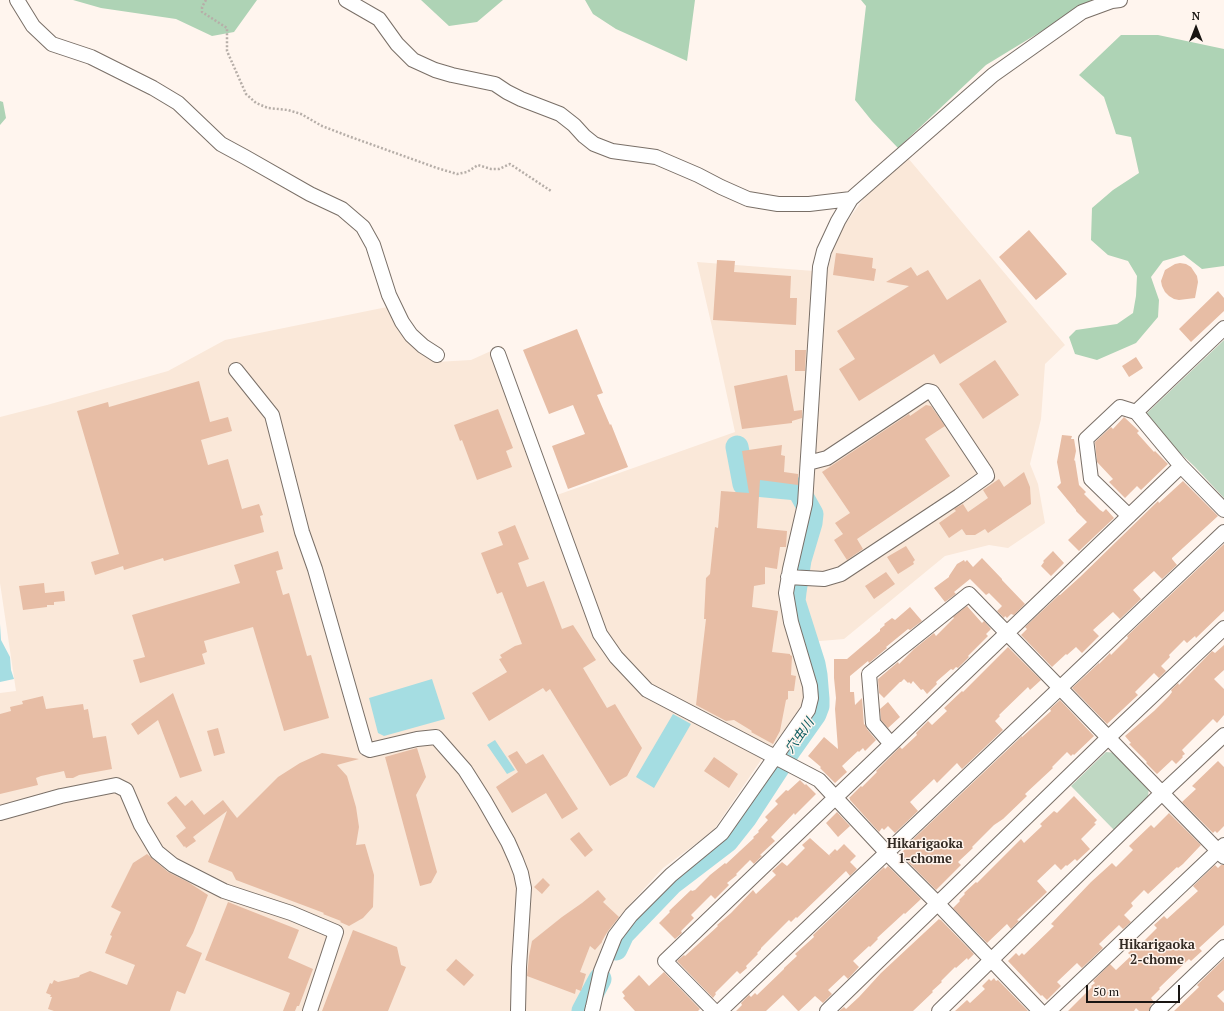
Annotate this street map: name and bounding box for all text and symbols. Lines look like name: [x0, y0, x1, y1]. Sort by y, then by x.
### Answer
north arrow: [1176, 8, 1216, 48]
text: N: [1192, 9, 1200, 23]
water label: 穴虫川: [782, 716, 818, 756]
district label: Hikarigaoka 1-chome: [887, 836, 963, 867]
district label: Hikarigaoka 2-chome: [1119, 937, 1195, 968]
scale bar: [1088, 977, 1182, 1003]
text: 50 m: [1093, 984, 1119, 999]

